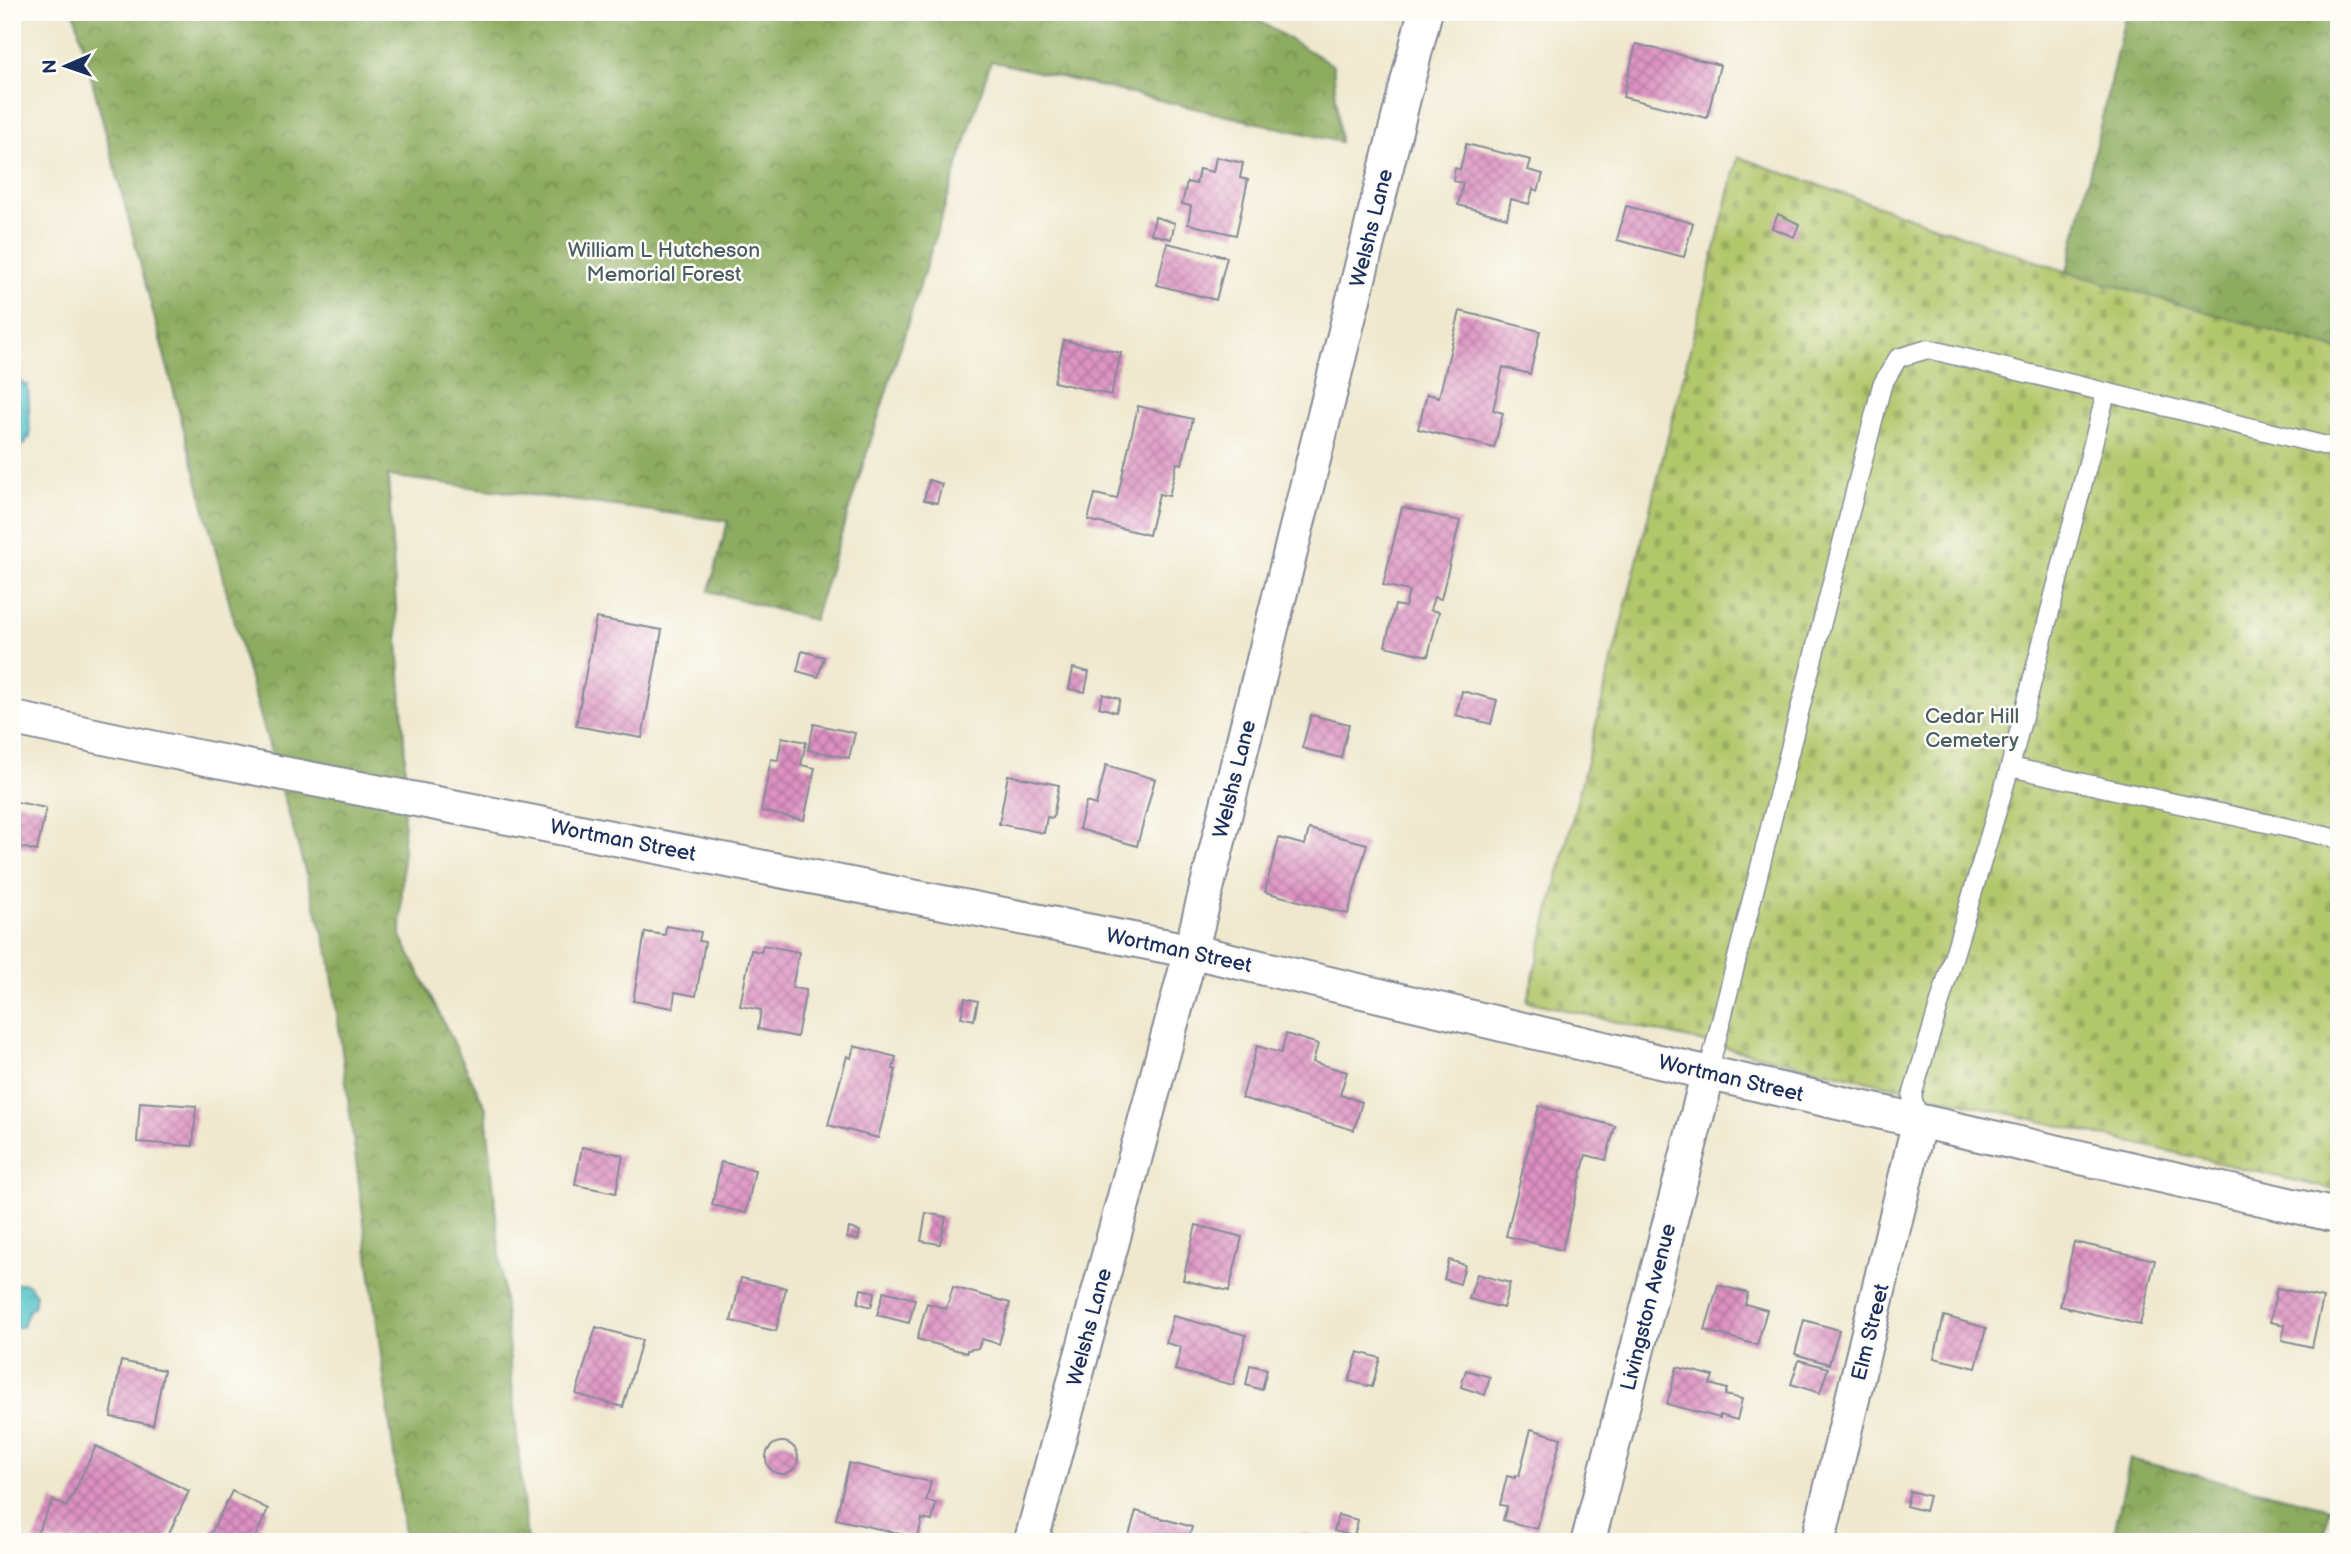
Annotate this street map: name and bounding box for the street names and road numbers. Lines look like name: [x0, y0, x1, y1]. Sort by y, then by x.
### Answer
street label: Welshs Lane: [1345, 166, 1398, 290]
street label: Welshs Lane: [1208, 717, 1261, 841]
street label: Wortman Street: [548, 814, 699, 867]
street label: Wortman Street: [1104, 923, 1254, 978]
street label: Wortman Street: [1656, 1050, 1806, 1107]
street label: Livingston Avenue: [1616, 1221, 1681, 1393]
street label: Welshs Lane: [1062, 1266, 1117, 1389]
street label: Elm Street: [1846, 1281, 1895, 1383]

